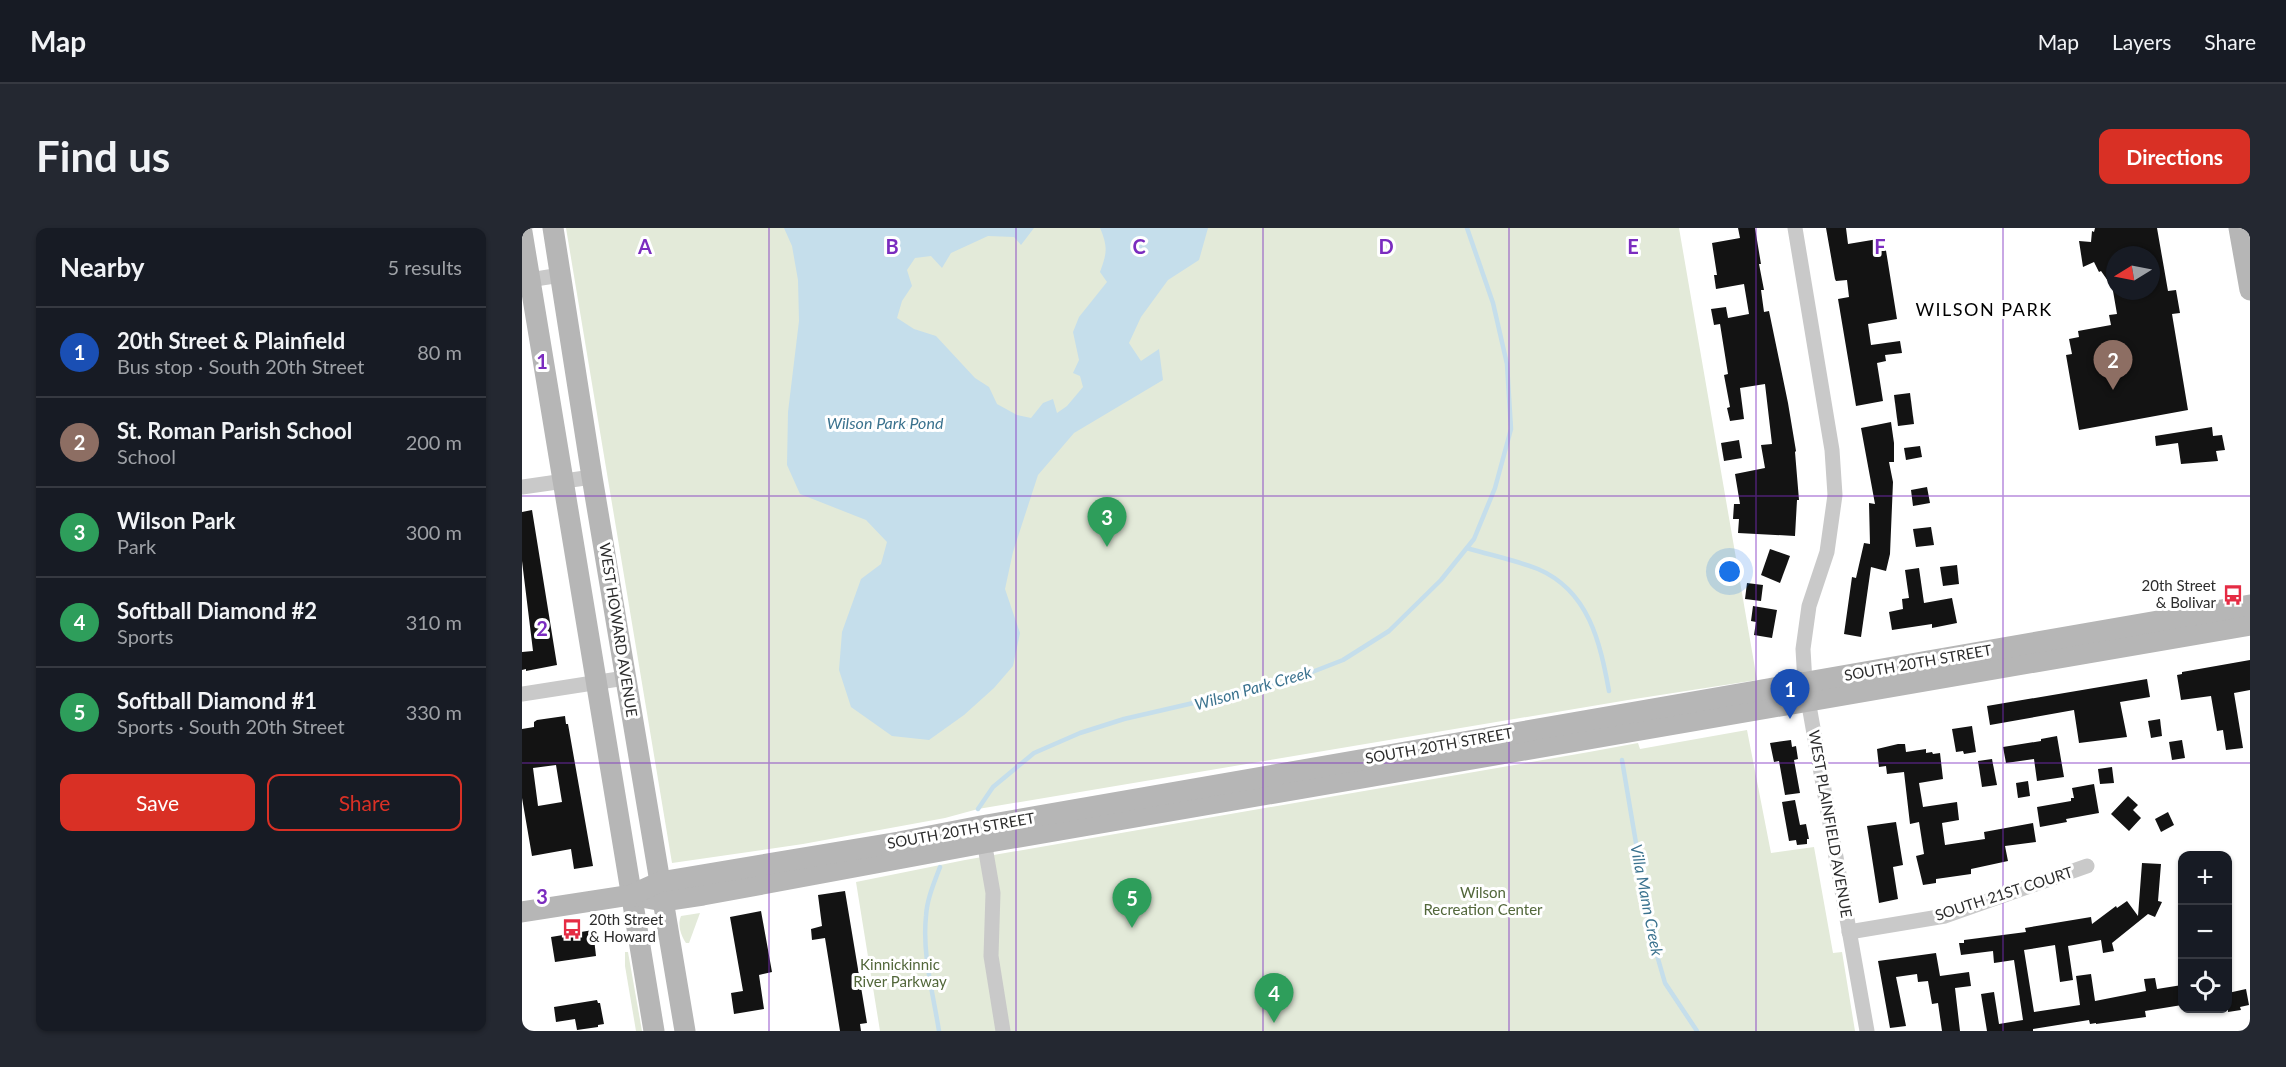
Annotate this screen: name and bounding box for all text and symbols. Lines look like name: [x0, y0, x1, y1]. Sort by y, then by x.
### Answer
text: Map: [30, 24, 86, 58]
text: Map: [2038, 29, 2079, 54]
text: Layers: [2112, 29, 2171, 54]
text: Share: [2204, 29, 2256, 54]
button: Directions: [2099, 129, 2250, 184]
text: Find us: [36, 131, 170, 181]
text: A: [637, 234, 652, 258]
text: B: [885, 234, 899, 258]
text: C: [1132, 234, 1146, 258]
text: D: [1378, 234, 1394, 258]
text: E: [1627, 234, 1639, 258]
text: F: [1874, 234, 1886, 258]
north arrow: [2106, 246, 2160, 300]
text: Nearby: [60, 251, 145, 283]
text: 5 results: [387, 255, 462, 279]
district label: WILSON PARK: [1915, 298, 2053, 320]
text: 20th Street & Plainfield: [117, 327, 345, 354]
text: 1: [74, 340, 85, 364]
text: 80 m: [417, 340, 462, 364]
pin: 2: [2094, 340, 2132, 390]
text: 1: [536, 349, 548, 373]
text: Bus stop · South 20th Street: [117, 354, 364, 378]
water label: Wilson Park Pond: [827, 413, 944, 432]
text: St. Roman Parish School: [117, 417, 352, 444]
text: 2: [74, 430, 85, 454]
text: 200 m: [406, 430, 462, 454]
text: School: [117, 444, 176, 468]
pin: 3: [1088, 498, 1126, 547]
text: Wilson Park: [117, 507, 236, 534]
text: 3: [74, 520, 85, 544]
text: 300 m: [406, 520, 462, 544]
text: Park: [117, 534, 156, 558]
street label: WEST HOWARD AVENUE: [596, 541, 642, 718]
your location: [1715, 557, 1744, 586]
place label: 20th Street & Bolivar: [2142, 576, 2217, 611]
bus stop icon: 20th Street & Bolivar: [2221, 583, 2245, 607]
text: Softball Diamond #2: [117, 597, 317, 624]
text: 4: [74, 610, 85, 634]
text: 310 m: [406, 610, 462, 634]
text: 2: [536, 616, 548, 640]
text: Sports: [117, 624, 173, 648]
street label: SOUTH 20TH STREET: [1843, 640, 1993, 684]
water label: Wilson Park Creek: [1192, 662, 1314, 713]
pin: 1: [1770, 670, 1810, 719]
text: Softball Diamond #1: [117, 687, 317, 714]
text: 5: [74, 700, 85, 724]
text: 330 m: [406, 700, 462, 724]
text: Sports · South 20th Street: [117, 714, 345, 738]
street label: SOUTH 20TH STREET: [1364, 723, 1514, 767]
street label: WEST PLAINFIELD AVENUE: [1806, 729, 1856, 919]
button: Save: [60, 774, 255, 831]
button: Share: [267, 774, 462, 831]
street label: SOUTH 20TH STREET: [886, 808, 1036, 852]
water label: Villa Mann Creek: [1627, 843, 1668, 958]
map controls: [2178, 851, 2232, 1013]
button: +: [2178, 851, 2232, 905]
street label: SOUTH 21ST COURT: [1932, 862, 2075, 924]
pin: 5: [1112, 878, 1152, 928]
park label: Wilson Recreation Center: [1423, 883, 1543, 918]
text: 3: [536, 884, 548, 908]
button: −: [2178, 905, 2232, 959]
place label: 20th Street & Howard: [589, 910, 664, 945]
bus stop icon: 20th Street & Howard: [560, 917, 584, 941]
park label: Kinnickinnic River Parkway: [853, 955, 947, 990]
button: locate: [2178, 959, 2232, 1013]
pin: 4: [1254, 974, 1293, 1023]

